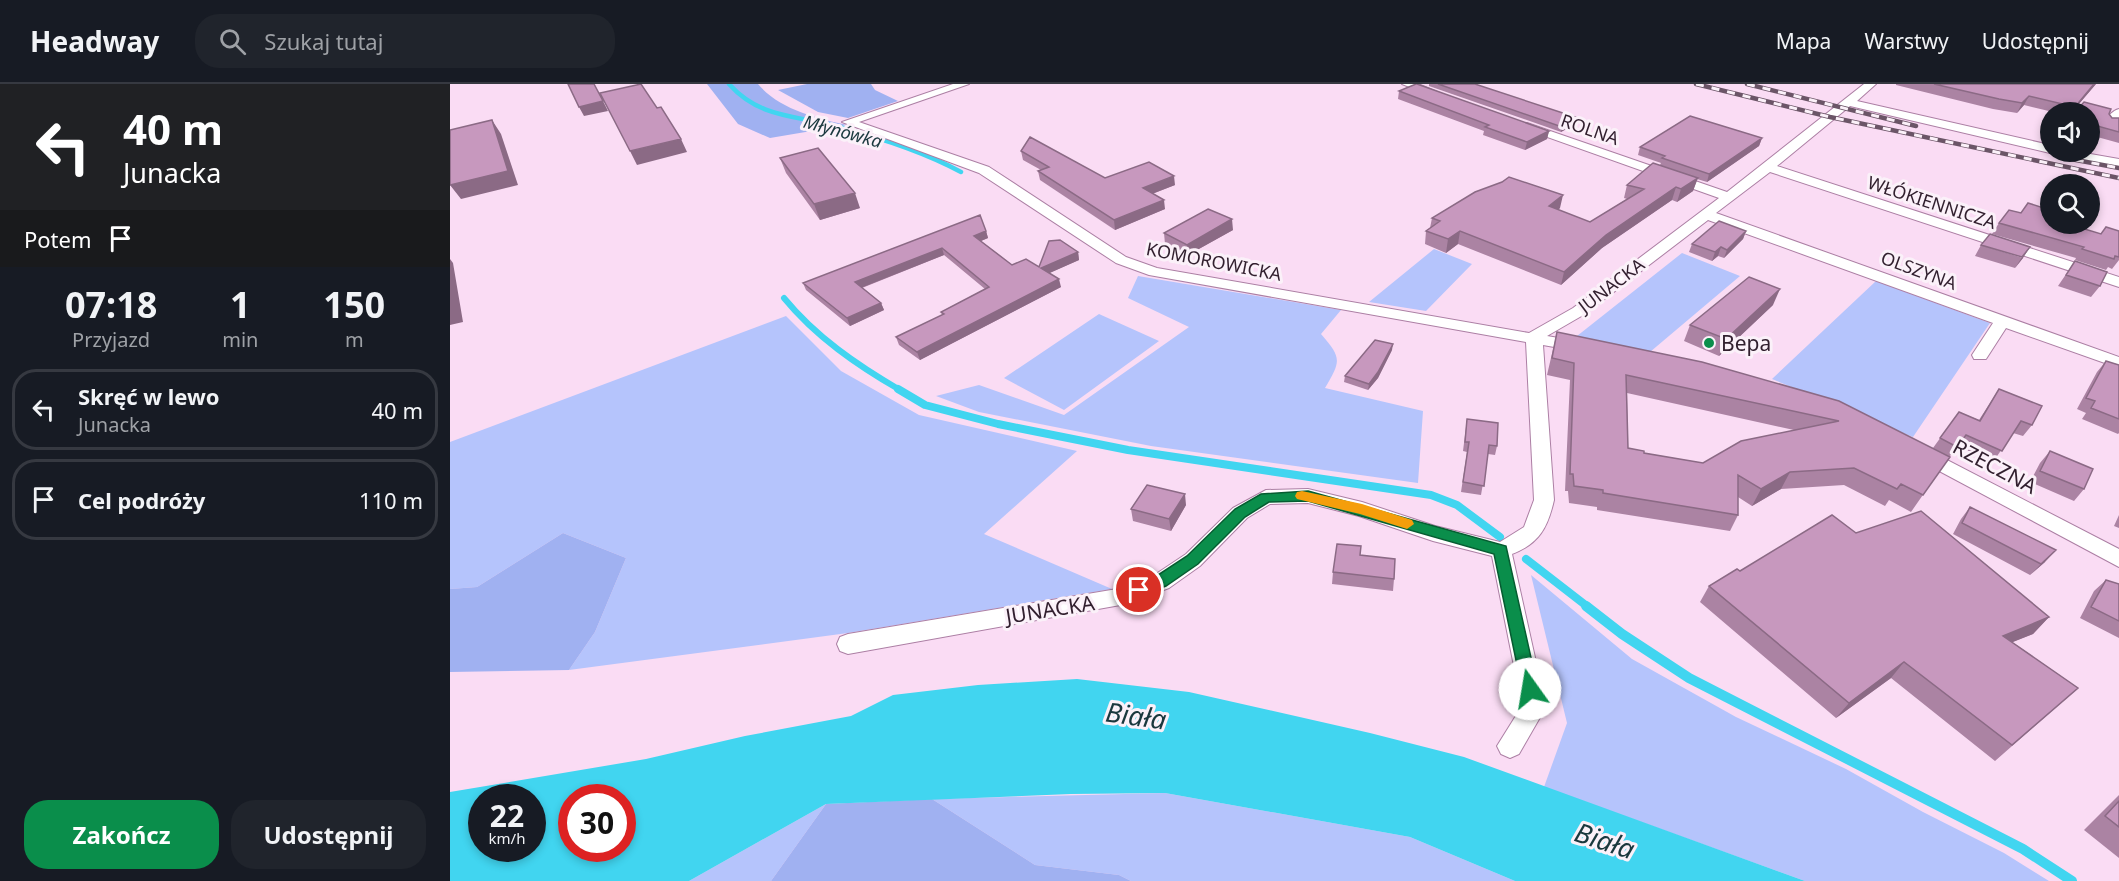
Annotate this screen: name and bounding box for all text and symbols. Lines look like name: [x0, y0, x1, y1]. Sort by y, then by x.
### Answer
search box: [195, 14, 615, 68]
text: Headway: [30, 22, 159, 60]
icon: search: [216, 25, 249, 58]
text: Szukaj tutaj: [264, 26, 383, 56]
text: Mapa: [1776, 27, 1831, 55]
text: Warstwy: [1864, 27, 1949, 55]
text: Udostępnij: [1982, 27, 2089, 55]
text: 40 m: [123, 100, 223, 157]
map controls: [2040, 102, 2100, 234]
button: sound: [2040, 102, 2100, 162]
icon: left: [24, 108, 102, 186]
street label: ROLNA: [1558, 108, 1623, 150]
water label: Młynówka: [801, 109, 885, 153]
text: Junacka: [123, 154, 221, 191]
street label: WŁÓKIENNICZA: [1865, 170, 2000, 234]
button: search: [2040, 174, 2100, 234]
icon: arrive: [104, 222, 137, 255]
text: Potem: [24, 224, 92, 254]
street label: KOMOROWICKA: [1144, 236, 1284, 286]
street label: OLSZYNA: [1878, 245, 1961, 295]
street label: JUNACKA: [1571, 252, 1649, 319]
text: 07:18: [65, 280, 157, 329]
text: 1: [230, 280, 251, 329]
text: 150: [323, 280, 385, 329]
text: Przyjazd: [72, 326, 150, 353]
text: min: [222, 326, 258, 353]
text: m: [345, 326, 364, 353]
place label: Bepa: [1721, 329, 1771, 357]
marker: Bepa: [1702, 336, 1716, 350]
text: Skręć w lewo: [78, 381, 220, 411]
icon: left: [27, 393, 60, 426]
text: 40 m: [372, 395, 423, 425]
text: Junacka: [78, 411, 151, 438]
street label: RZECZNA: [1948, 432, 2042, 500]
icon: arrive: [27, 483, 60, 516]
text: Cel podróży: [78, 485, 205, 515]
text: 110 m: [359, 485, 423, 515]
pin: [1113, 564, 1164, 615]
icon: arrive: [1122, 573, 1155, 606]
street label: JUNACKA: [1002, 588, 1097, 630]
position arrow: [1498, 657, 1562, 721]
water label: Biała: [1103, 692, 1169, 738]
speed limit sign: 30: [558, 784, 636, 862]
text: 22: [490, 795, 524, 836]
button: Zakończ: [24, 800, 219, 869]
button: Udostępnij: [231, 800, 426, 869]
water label: Biała: [1570, 813, 1640, 867]
text: km/h: [489, 828, 525, 848]

